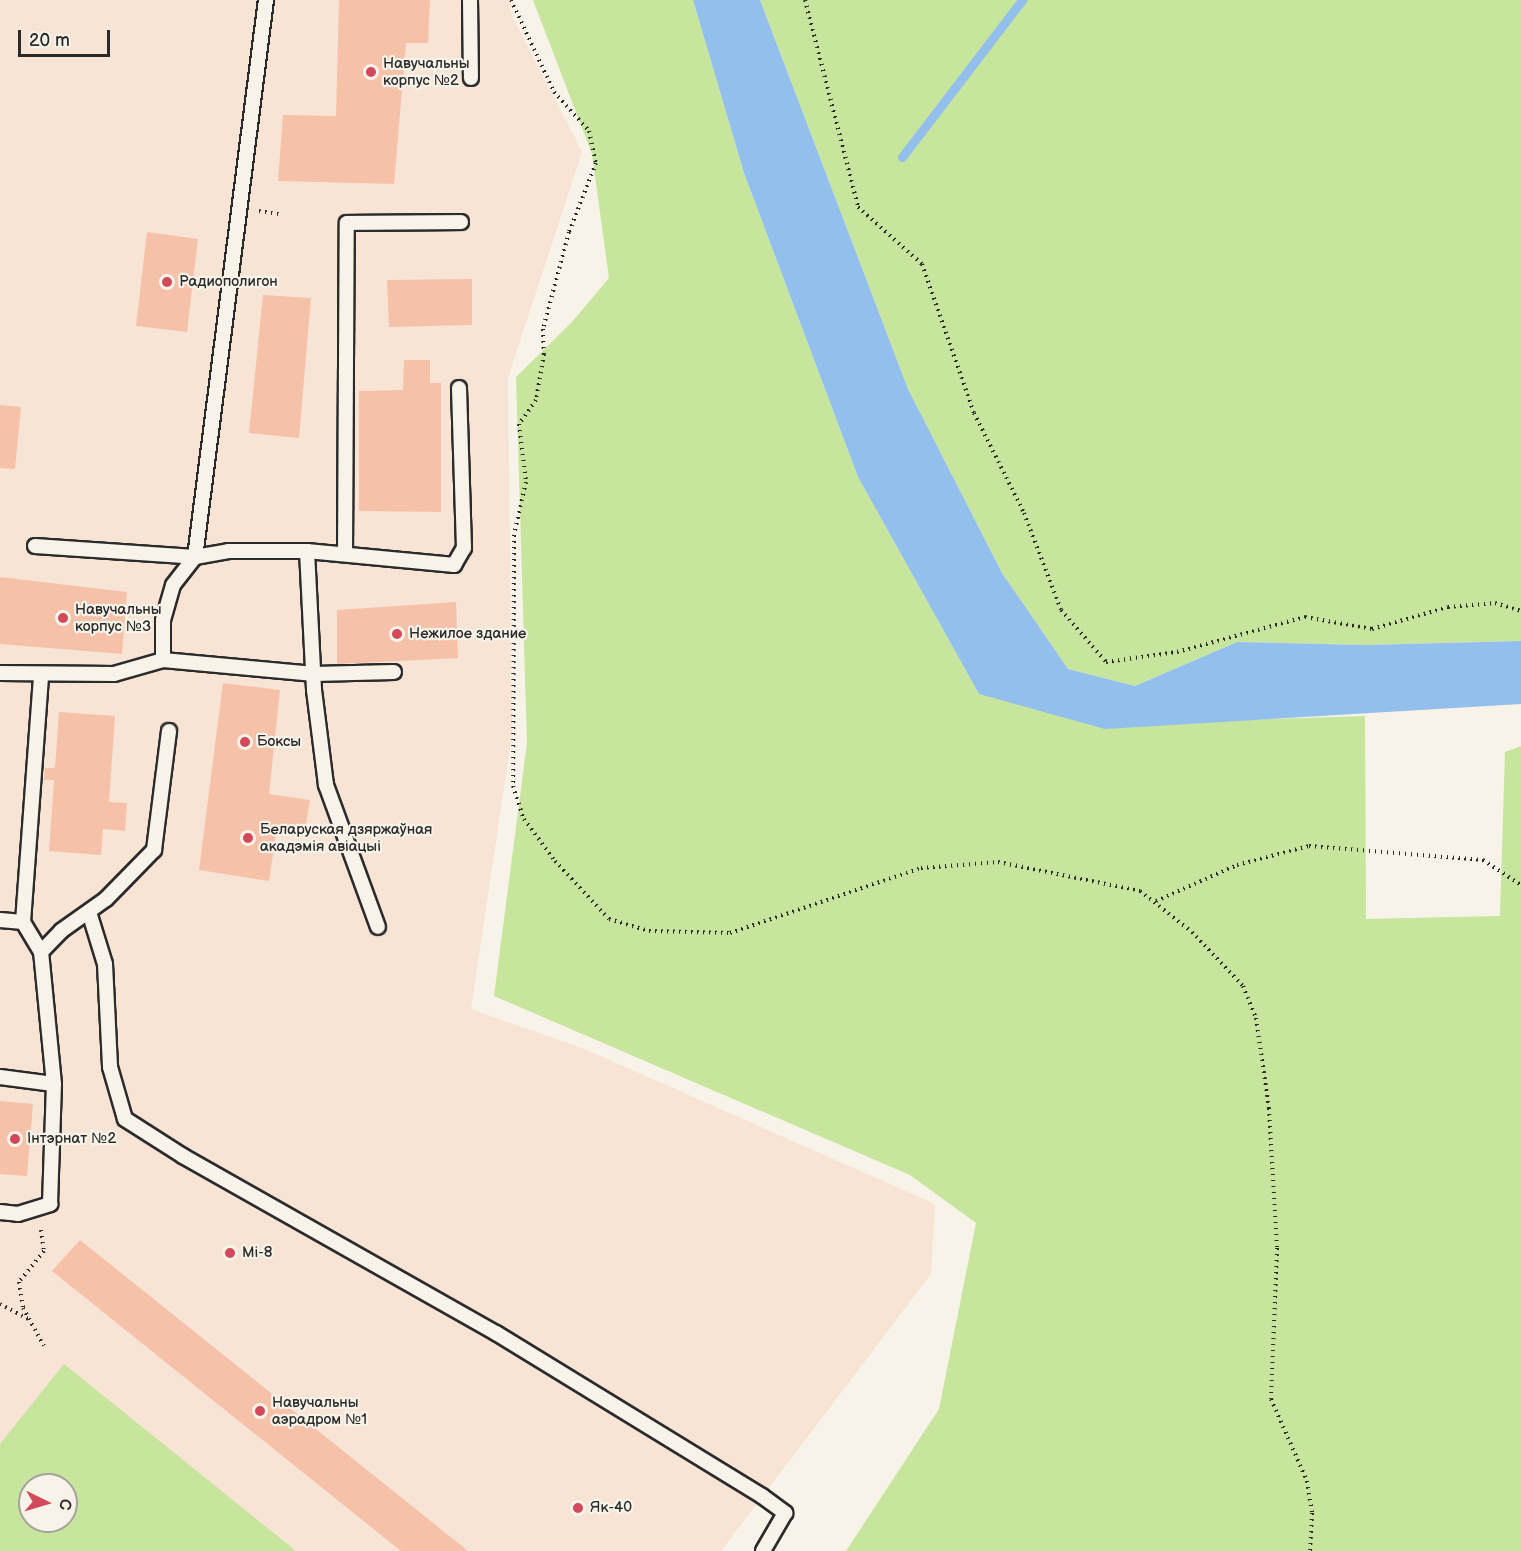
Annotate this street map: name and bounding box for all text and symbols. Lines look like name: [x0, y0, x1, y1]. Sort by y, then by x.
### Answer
scale bar: [21, 18, 112, 56]
text: 20 m: [29, 30, 70, 51]
place label: Навучальны корпус №2: [383, 54, 470, 89]
marker: Навучальны корпус №2: [364, 65, 378, 79]
place label: Радиополигон: [179, 273, 278, 291]
marker: Радиополигон: [160, 275, 174, 289]
place label: Навучальны корпус №3: [75, 600, 162, 635]
marker: Навучальны корпус №3: [56, 611, 70, 625]
place label: Нежилое здание: [409, 625, 526, 643]
marker: Нежилое здание: [390, 627, 404, 641]
place label: Боксы: [257, 733, 301, 751]
marker: Боксы: [238, 735, 252, 749]
place label: Беларуская дзяржаўная акадэмія авіацыі: [260, 820, 432, 855]
marker: Беларуская дзяржаўная акадэмія авіацыі: [241, 831, 255, 845]
place label: Інтэрнат №2: [27, 1130, 116, 1148]
marker: Інтэрнат №2: [8, 1132, 22, 1146]
place label: Мі-8: [242, 1244, 272, 1262]
marker: Мі-8: [223, 1246, 237, 1260]
place label: Навучальны аэрадром №1: [272, 1393, 367, 1428]
marker: Навучальны аэрадром №1: [253, 1404, 267, 1418]
north arrow: [18, 1473, 78, 1533]
text: С: [54, 1498, 74, 1511]
place label: Як-40: [590, 1499, 632, 1517]
marker: Як-40: [571, 1501, 585, 1515]

